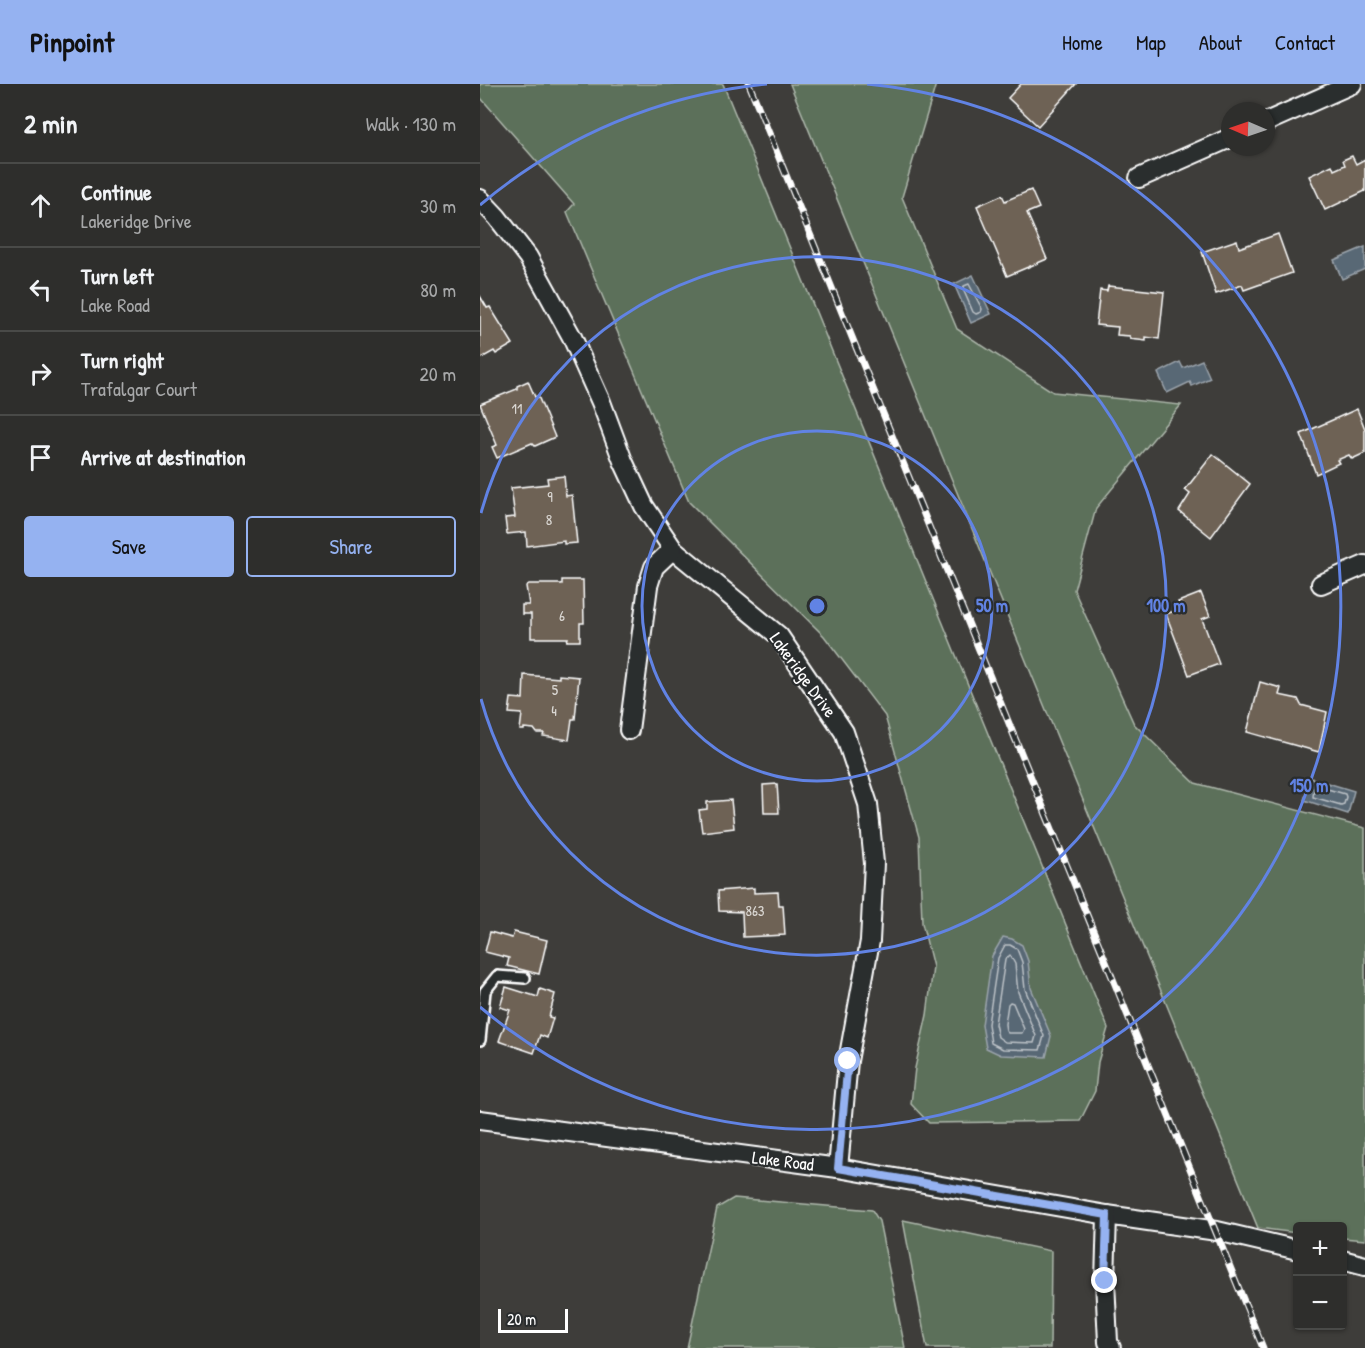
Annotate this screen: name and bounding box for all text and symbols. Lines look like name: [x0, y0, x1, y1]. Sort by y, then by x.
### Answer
text: Pinpoint: [30, 23, 114, 61]
text: Home: [1062, 28, 1103, 57]
text: Map: [1136, 28, 1166, 57]
text: About: [1199, 28, 1242, 57]
text: Contact: [1275, 28, 1335, 57]
north arrow: [1221, 102, 1275, 156]
text: 2 min: [24, 106, 77, 141]
text: Walk · 130 m: [366, 110, 456, 137]
text: Continue: [81, 177, 152, 207]
icon: ahead: [24, 189, 57, 222]
text: 30 m: [420, 192, 456, 219]
text: Lakeridge Drive: [81, 207, 192, 234]
text: Turn left: [81, 261, 154, 291]
icon: left: [24, 273, 57, 306]
text: 80 m: [420, 276, 456, 303]
text: Lake Road: [81, 291, 150, 318]
text: Turn right: [81, 345, 164, 375]
icon: right: [24, 357, 57, 390]
text: 20 m: [419, 360, 456, 387]
text: Trafalgar Court: [81, 375, 197, 402]
house number: 11: [512, 398, 522, 419]
icon: arrive: [24, 441, 57, 474]
text: Arrive at destination: [81, 442, 246, 472]
house number: 9: [547, 486, 553, 507]
house number: 8: [546, 509, 552, 530]
button: Save: [24, 516, 234, 577]
button: Share: [246, 516, 456, 577]
text: 50 m: [976, 593, 1008, 618]
text: 100 m: [1146, 593, 1186, 618]
centre of rings: [807, 596, 827, 616]
house number: 6: [559, 605, 565, 626]
street label: Lakeridge Drive: [764, 627, 843, 722]
house number: 5: [552, 679, 559, 700]
house number: 4: [551, 700, 557, 721]
text: 150 m: [1290, 773, 1328, 798]
house number: 863: [745, 900, 765, 921]
route start: [834, 1047, 860, 1073]
street label: Lake Road: [751, 1144, 815, 1177]
map controls: [1293, 1222, 1347, 1330]
button: +: [1293, 1222, 1347, 1276]
route end: [1091, 1267, 1117, 1293]
button: −: [1293, 1276, 1347, 1330]
scale bar: [498, 1306, 568, 1334]
text: 20 m: [507, 1308, 536, 1330]

